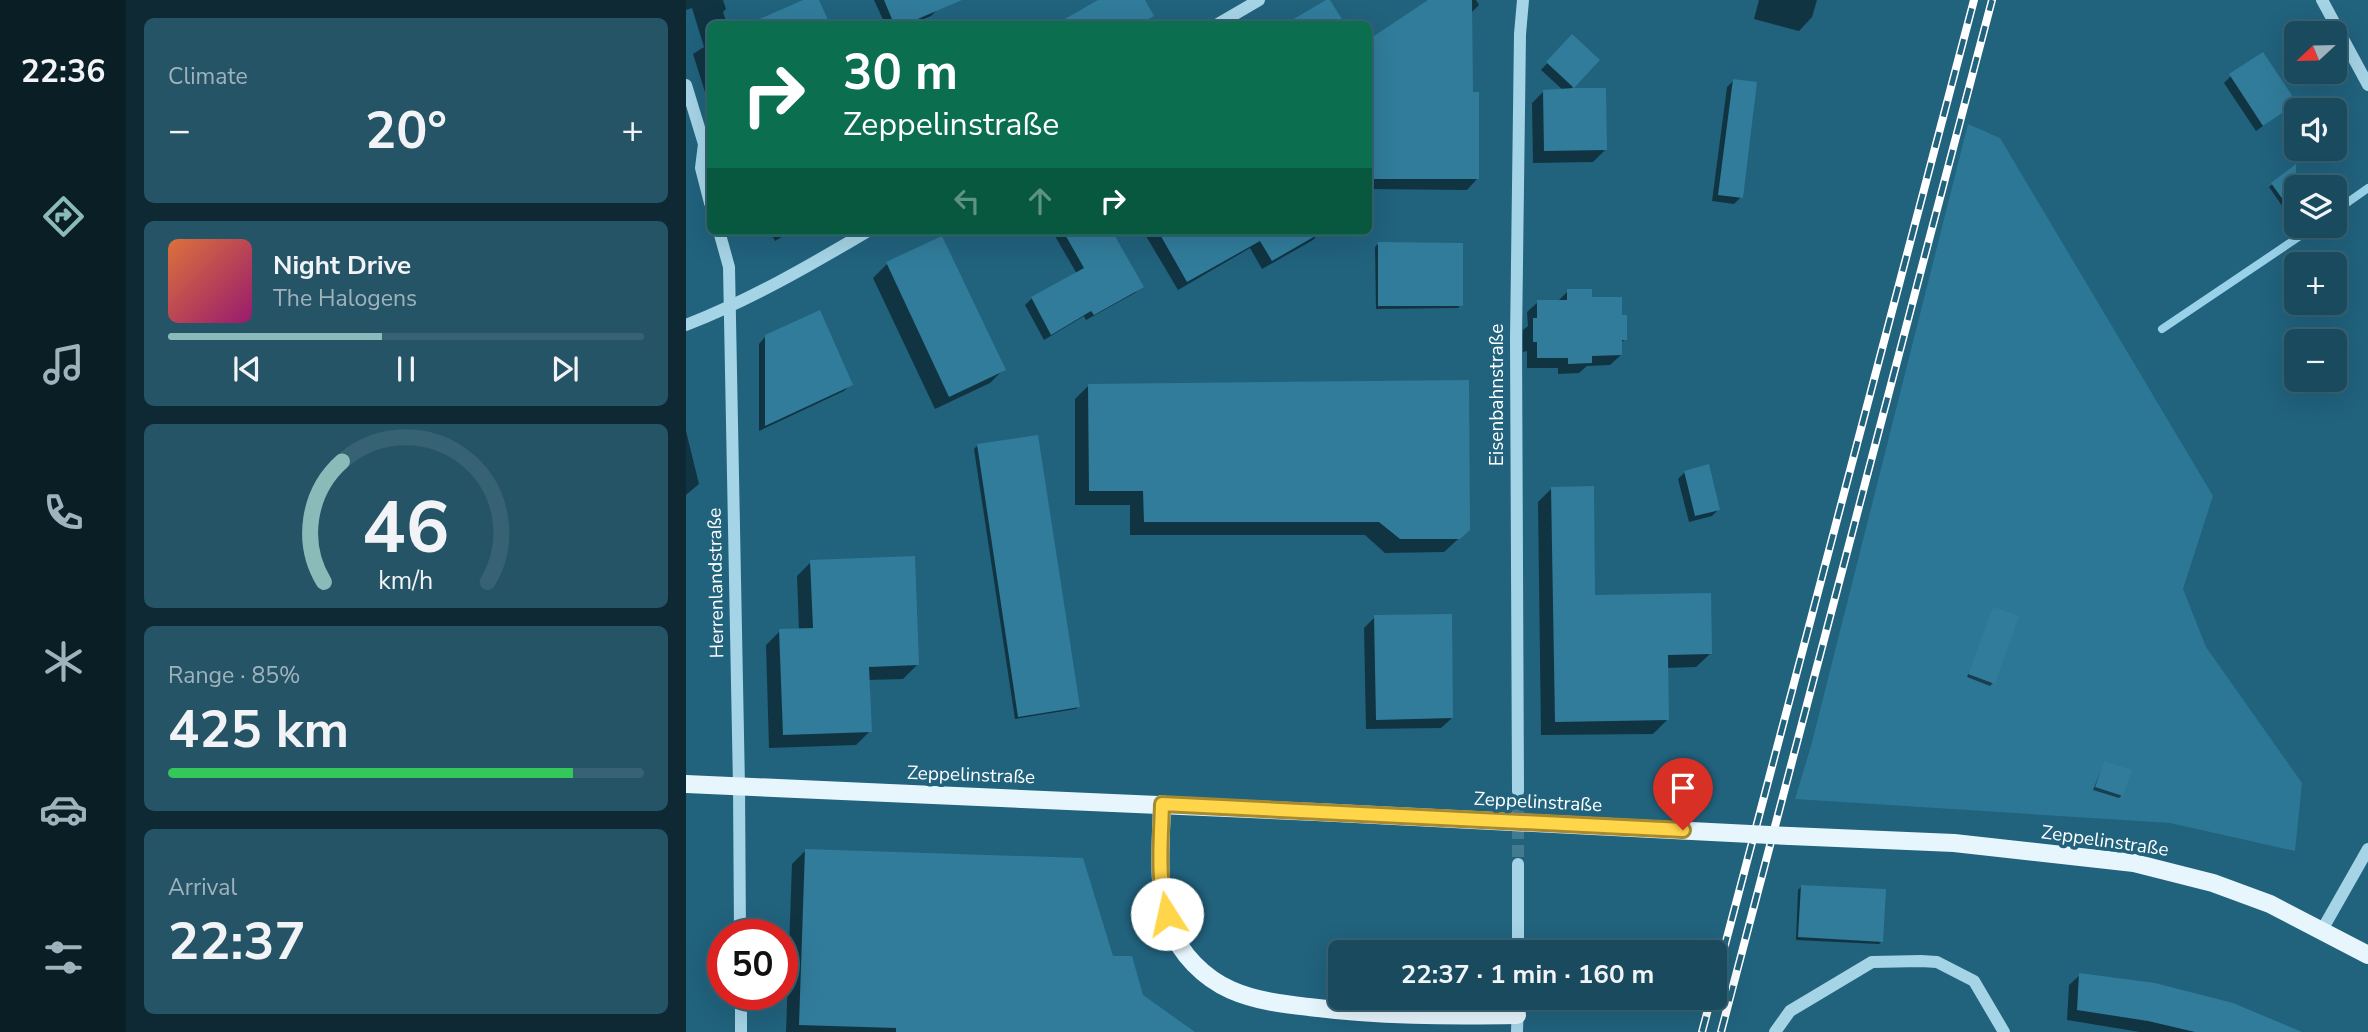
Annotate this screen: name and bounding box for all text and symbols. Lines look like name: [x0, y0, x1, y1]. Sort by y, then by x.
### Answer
north arrow: [2284, 21, 2347, 84]
map controls: [2284, 21, 2347, 392]
text: 30 m: [843, 39, 958, 106]
icon: right: [728, 49, 819, 140]
text: 22:36: [21, 50, 105, 93]
text: Climate: [168, 61, 248, 92]
text: 20°: [365, 95, 447, 166]
button: sound: [2284, 98, 2347, 161]
text: Zeppelinstraße: [843, 103, 1059, 146]
text: −: [168, 105, 191, 156]
text: +: [621, 105, 644, 156]
button: layers: [2284, 175, 2347, 238]
icon: left: [948, 182, 986, 220]
icon: ahead: [1021, 182, 1059, 220]
icon: right: [1094, 182, 1132, 220]
icon: directions: [39, 192, 88, 241]
text: Night Drive: [273, 248, 411, 283]
button: +: [2284, 252, 2347, 315]
text: The Halogens: [273, 283, 417, 314]
street label: Eisenbahnstraße: [1484, 324, 1510, 466]
button: −: [2284, 329, 2347, 392]
icon: music: [39, 340, 88, 389]
icon: previous: [228, 350, 266, 388]
icon: pause: [387, 350, 425, 388]
icon: next: [546, 350, 584, 388]
text: 46: [362, 478, 450, 578]
icon: phone: [39, 488, 88, 537]
street label: Herrenlandstraße: [702, 507, 730, 659]
text: km/h: [378, 564, 434, 598]
icon: climate: [39, 637, 88, 686]
text: Range · 85%: [168, 660, 300, 691]
text: 425 km: [168, 694, 349, 765]
pin: [1653, 758, 1713, 830]
street label: Zeppelinstraße: [906, 760, 1036, 790]
icon: arrive: [1664, 769, 1702, 807]
icon: car: [39, 785, 88, 834]
street label: Zeppelinstraße: [1473, 786, 1603, 818]
street label: Zeppelinstraße: [2040, 819, 2170, 863]
text: Arrival: [168, 872, 237, 903]
position arrow: [1130, 877, 1204, 951]
text: 22:37: [168, 906, 306, 977]
speed limit sign: 50: [707, 919, 798, 1010]
icon: filters: [39, 933, 88, 982]
text: 22:37 · 1 min · 160 m: [1401, 957, 1654, 992]

